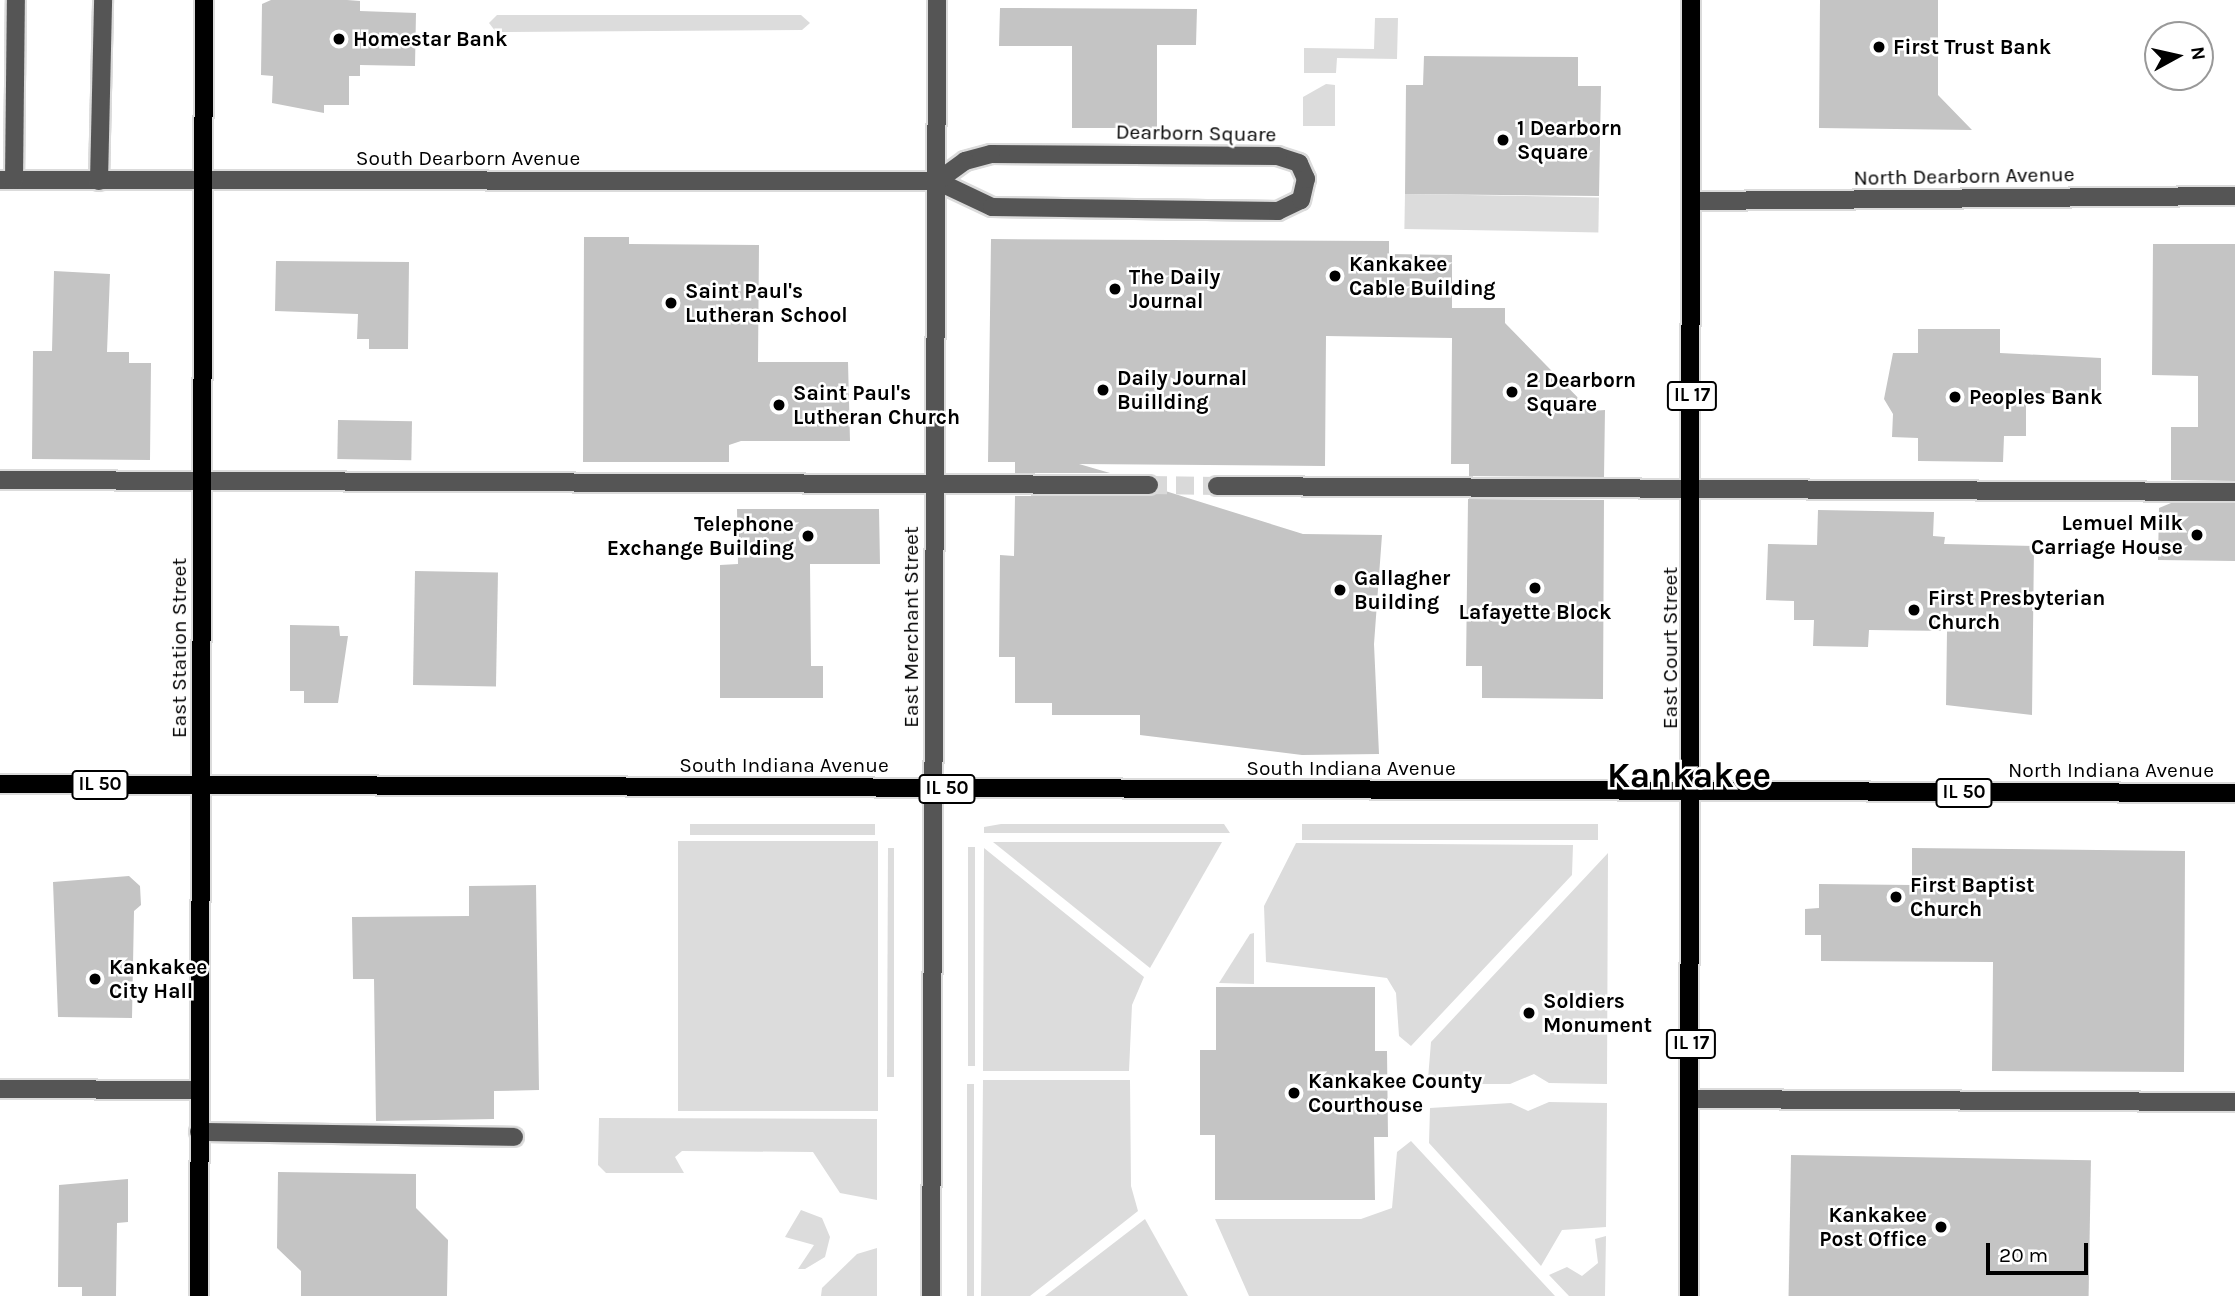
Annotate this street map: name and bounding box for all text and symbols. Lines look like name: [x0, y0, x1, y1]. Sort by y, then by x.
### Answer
north arrow: [2144, 21, 2214, 91]
place label: Homestar Bank: [353, 26, 507, 52]
marker: Homestar Bank: [331, 31, 347, 47]
place label: First Trust Bank: [1893, 34, 2051, 60]
marker: First Trust Bank: [1871, 39, 1887, 55]
text: N: [2186, 45, 2210, 62]
place label: 1 Dearborn Square: [1517, 115, 1622, 165]
street label: Dearborn Square: [1115, 119, 1277, 147]
marker: 1 Dearborn Square: [1495, 132, 1511, 148]
street label: South Dearborn Avenue: [356, 145, 580, 171]
street label: North Dearborn Avenue: [1853, 161, 2075, 191]
place label: Kankakee Cable Building: [1349, 251, 1495, 301]
place label: The Daily Journal: [1129, 264, 1220, 314]
marker: Kankakee Cable Building: [1327, 268, 1343, 284]
place label: Saint Paul's Lutheran School: [685, 278, 848, 328]
marker: The Daily Journal: [1107, 281, 1123, 297]
marker: Saint Paul's Lutheran School: [663, 295, 679, 311]
place label: Daily Journal Buillding: [1117, 365, 1247, 415]
place label: 2 Dearborn Square: [1526, 367, 1636, 417]
place label: Saint Paul's Lutheran Church: [793, 380, 960, 430]
road number: IL 17: [1666, 380, 1718, 412]
marker: Daily Journal Buillding: [1095, 382, 1111, 398]
marker: 2 Dearborn Square: [1504, 384, 1520, 400]
place label: Peoples Bank: [1969, 384, 2102, 410]
marker: Peoples Bank: [1947, 389, 1963, 405]
marker: Saint Paul's Lutheran Church: [771, 397, 787, 413]
place label: Lemuel Milk Carriage House: [2031, 510, 2183, 560]
place label: Telephone Exchange Building: [607, 511, 794, 561]
street label: East Merchant Street: [898, 526, 924, 728]
marker: Lemuel Milk Carriage House: [2189, 527, 2205, 543]
marker: Telephone Exchange Building: [800, 528, 816, 544]
street label: East Station Street: [166, 558, 192, 738]
place label: Gallagher Building: [1354, 565, 1450, 615]
street label: East Court Street: [1657, 567, 1683, 729]
marker: Lafayette Block: [1527, 580, 1543, 596]
marker: Gallagher Building: [1332, 582, 1348, 598]
place label: First Presbyterian Church: [1928, 585, 2105, 635]
place label: Lafayette Block: [1459, 599, 1611, 625]
marker: First Presbyterian Church: [1906, 602, 1922, 618]
street label: South Indiana Avenue: [679, 752, 889, 778]
street label: South Indiana Avenue: [1246, 755, 1456, 781]
district label: Kankakee: [1607, 755, 1771, 797]
street label: North Indiana Avenue: [2008, 757, 2214, 783]
road number: IL 50: [70, 770, 130, 800]
road number: IL 50: [917, 774, 977, 804]
road number: IL 50: [1934, 778, 1994, 808]
place label: First Baptist Church: [1910, 872, 2035, 922]
marker: First Baptist Church: [1888, 889, 1904, 905]
place label: Kankakee City Hall: [109, 954, 207, 1004]
marker: Kankakee City Hall: [87, 971, 103, 987]
place label: Soldiers Monument: [1543, 988, 1652, 1038]
marker: Soldiers Monument: [1521, 1005, 1537, 1021]
road number: IL 17: [1665, 1028, 1717, 1060]
place label: Kankakee County Courthouse: [1308, 1068, 1482, 1118]
marker: Kankakee County Courthouse: [1286, 1085, 1302, 1101]
place label: Kankakee Post Office: [1819, 1202, 1927, 1252]
marker: Kankakee Post Office: [1933, 1219, 1949, 1235]
scale bar: [1990, 1230, 2092, 1274]
text: 20 m: [1999, 1243, 2048, 1267]

